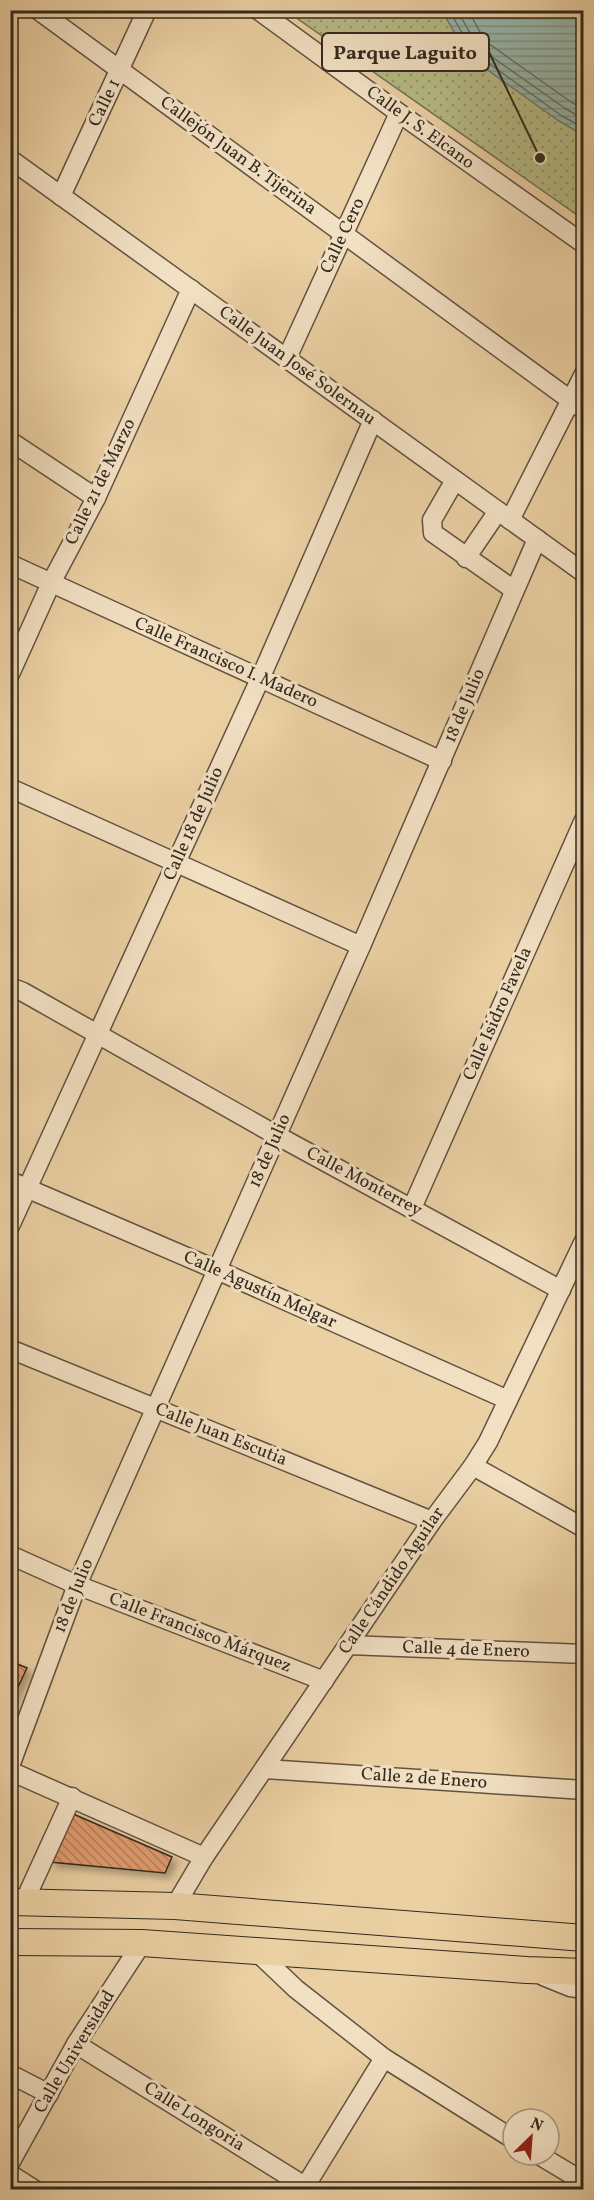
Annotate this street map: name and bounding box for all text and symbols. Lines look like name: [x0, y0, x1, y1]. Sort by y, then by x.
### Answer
callout: Parque Laguito: [322, 33, 489, 71]
text: Parque Laguito: [333, 40, 477, 68]
street label: Calle 1: [83, 75, 127, 131]
street label: Calle J. S. Elcano: [361, 80, 479, 176]
street label: Callejón Juan B. Tijerina: [155, 91, 321, 221]
street label: Calle Cero: [315, 194, 371, 278]
street label: Calle Juan José Solernau: [213, 300, 381, 432]
street label: Calle 21 de Marzo: [60, 414, 142, 550]
street label: Calle Francisco I. Madero: [130, 611, 322, 715]
street label: 18 de Julio: [438, 665, 492, 747]
street label: Calle 18 de Julio: [158, 763, 230, 885]
street label: Calle Isidro Favela: [457, 943, 539, 1085]
street label: 18 de Julio: [243, 1110, 297, 1192]
street label: Calle Monterrey: [302, 1141, 427, 1223]
street label: Calle Agustín Melgar: [179, 1245, 341, 1335]
street label: Calle Juan Escutia: [151, 1397, 291, 1473]
street label: Calle Cándido Aguilar: [333, 1502, 451, 1660]
street label: 18 de Julio: [48, 1555, 100, 1637]
street label: Calle Francisco Márquez: [105, 1587, 295, 1679]
street label: Calle 4 de Enero: [402, 1635, 530, 1665]
street label: Calle 2 de Enero: [360, 1762, 488, 1796]
street label: Calle Universidad: [28, 1986, 122, 2118]
street label: Calle Longoria: [139, 2076, 249, 2158]
north arrow: [501, 2107, 561, 2167]
text: N: [527, 2113, 547, 2138]

